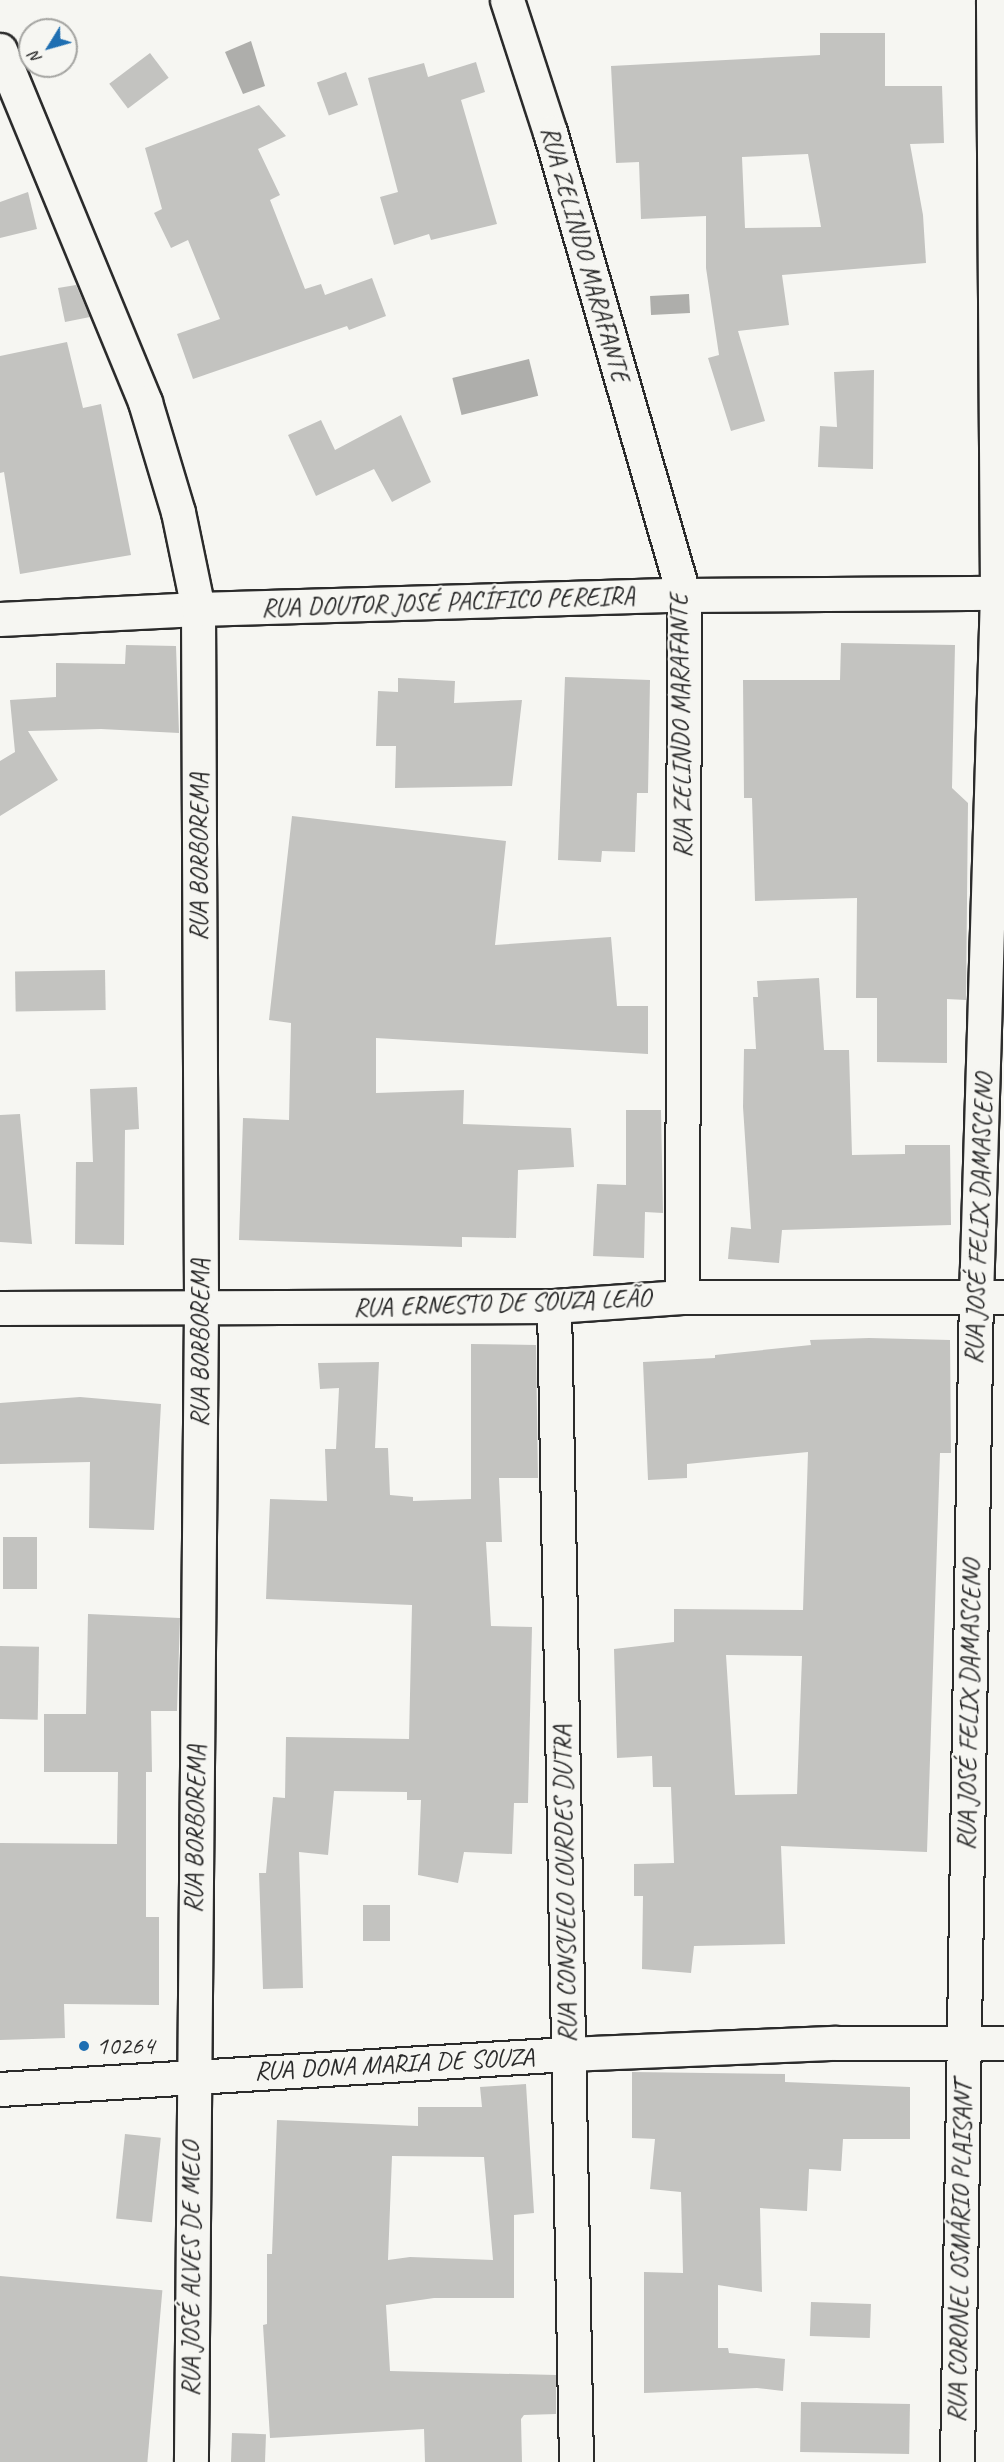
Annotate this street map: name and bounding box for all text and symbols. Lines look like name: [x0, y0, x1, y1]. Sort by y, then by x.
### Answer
north arrow: [18, 18, 78, 78]
text: N: [24, 48, 46, 68]
street label: RUA ZELINDO MARAFANTE: [533, 122, 637, 386]
street label: RUA DOUTOR JOSÉ PACÍFICO PEREIRA: [261, 580, 635, 624]
street label: RUA ZELINDO MARAFANTE: [663, 593, 699, 859]
street label: RUA BORBOREMA: [183, 772, 215, 942]
street label: RUA JOSÉ FELIX DAMASCENO: [958, 1074, 1000, 1364]
street label: RUA BORBOREMA: [184, 1258, 216, 1428]
street label: RUA ERNESTO DE SOUZA LEÃO: [352, 1282, 652, 1324]
street label: RUA JOSÉ FELIX DAMASCENO: [951, 1560, 987, 1850]
street label: RUA CONSUELO LOURDES DUTRA: [547, 1726, 583, 2042]
street label: RUA BORBOREMA: [178, 1744, 212, 1914]
place label: 10264: [96, 2030, 154, 2062]
marker: 10264: [77, 2039, 91, 2053]
street label: RUA DONA MARIA DE SOUZA: [254, 2041, 534, 2087]
street label: RUA CORONEL OSMÁRIO PLAISANT: [941, 2081, 979, 2423]
street label: RUA JOSÉ ALVES DE MELO: [175, 2141, 207, 2397]

